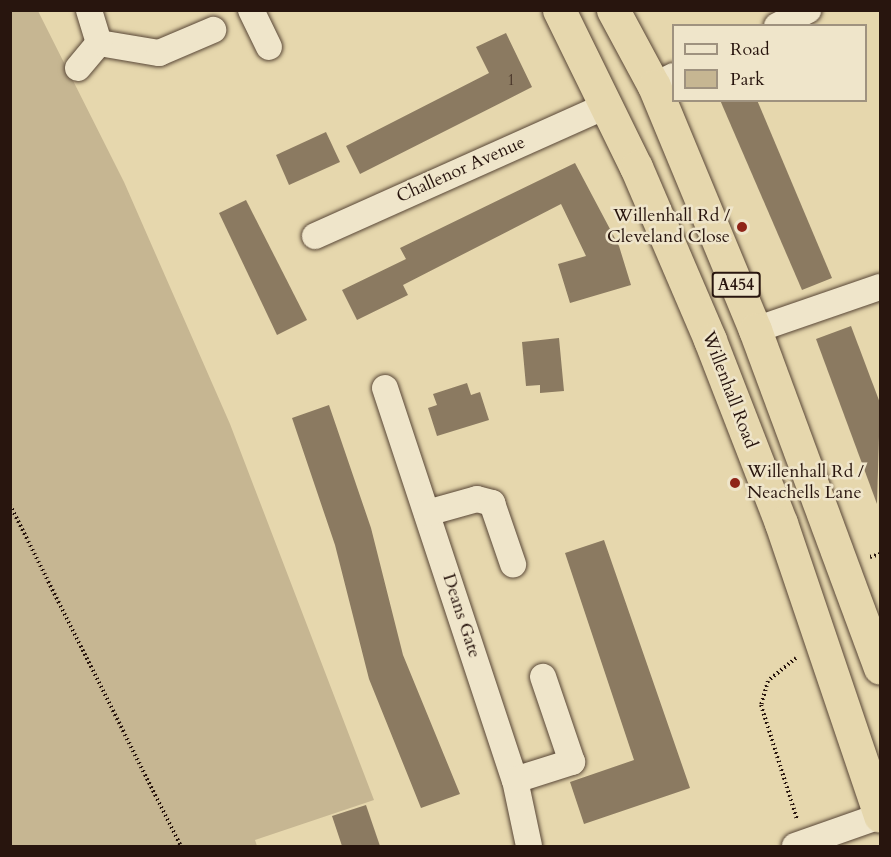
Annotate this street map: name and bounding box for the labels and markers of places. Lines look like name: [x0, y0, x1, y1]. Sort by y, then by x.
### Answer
place label: Willenhall Rd / Cleveland Close: [607, 206, 730, 248]
marker: Willenhall Rd / Cleveland Close: [735, 220, 749, 234]
place label: Willenhall Rd / Neachells Lane: [747, 462, 864, 504]
marker: Willenhall Rd / Neachells Lane: [728, 476, 742, 490]

